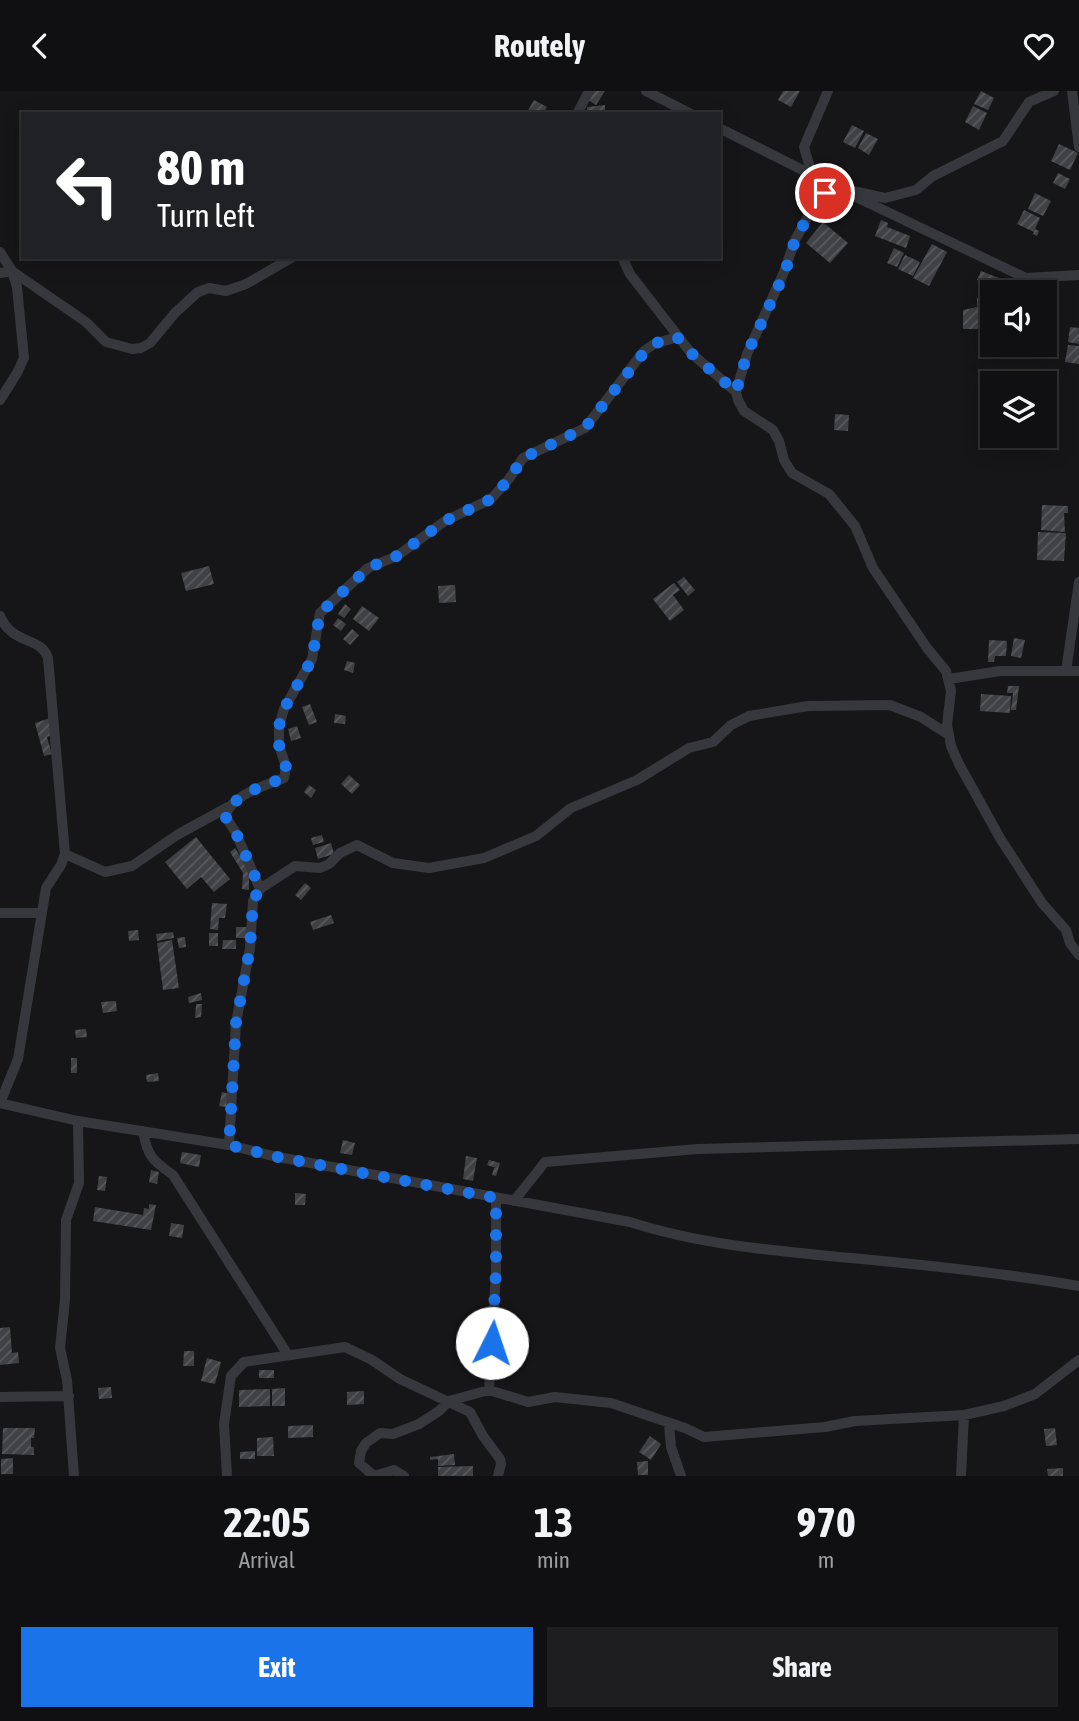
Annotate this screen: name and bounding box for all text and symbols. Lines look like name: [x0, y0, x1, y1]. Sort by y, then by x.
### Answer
icon: back: [21, 27, 59, 65]
text: Routely: [494, 27, 585, 64]
icon: heart: [1020, 27, 1058, 65]
text: 80 m: [157, 139, 245, 195]
icon: left: [42, 140, 133, 231]
pin: [795, 163, 855, 223]
icon: arrive: [806, 174, 844, 212]
text: Turn left: [157, 197, 255, 234]
map controls: [980, 280, 1057, 448]
button: sound: [980, 280, 1057, 357]
button: layers: [980, 371, 1057, 448]
position arrow: [455, 1306, 529, 1380]
text: 22:05: [223, 1498, 311, 1546]
text: 13: [534, 1498, 573, 1546]
text: 970: [797, 1498, 856, 1546]
text: Arrival: [239, 1547, 295, 1573]
text: min: [537, 1547, 570, 1573]
text: m: [818, 1547, 834, 1573]
button: Exit: [21, 1627, 533, 1707]
button: Share: [547, 1627, 1058, 1707]

